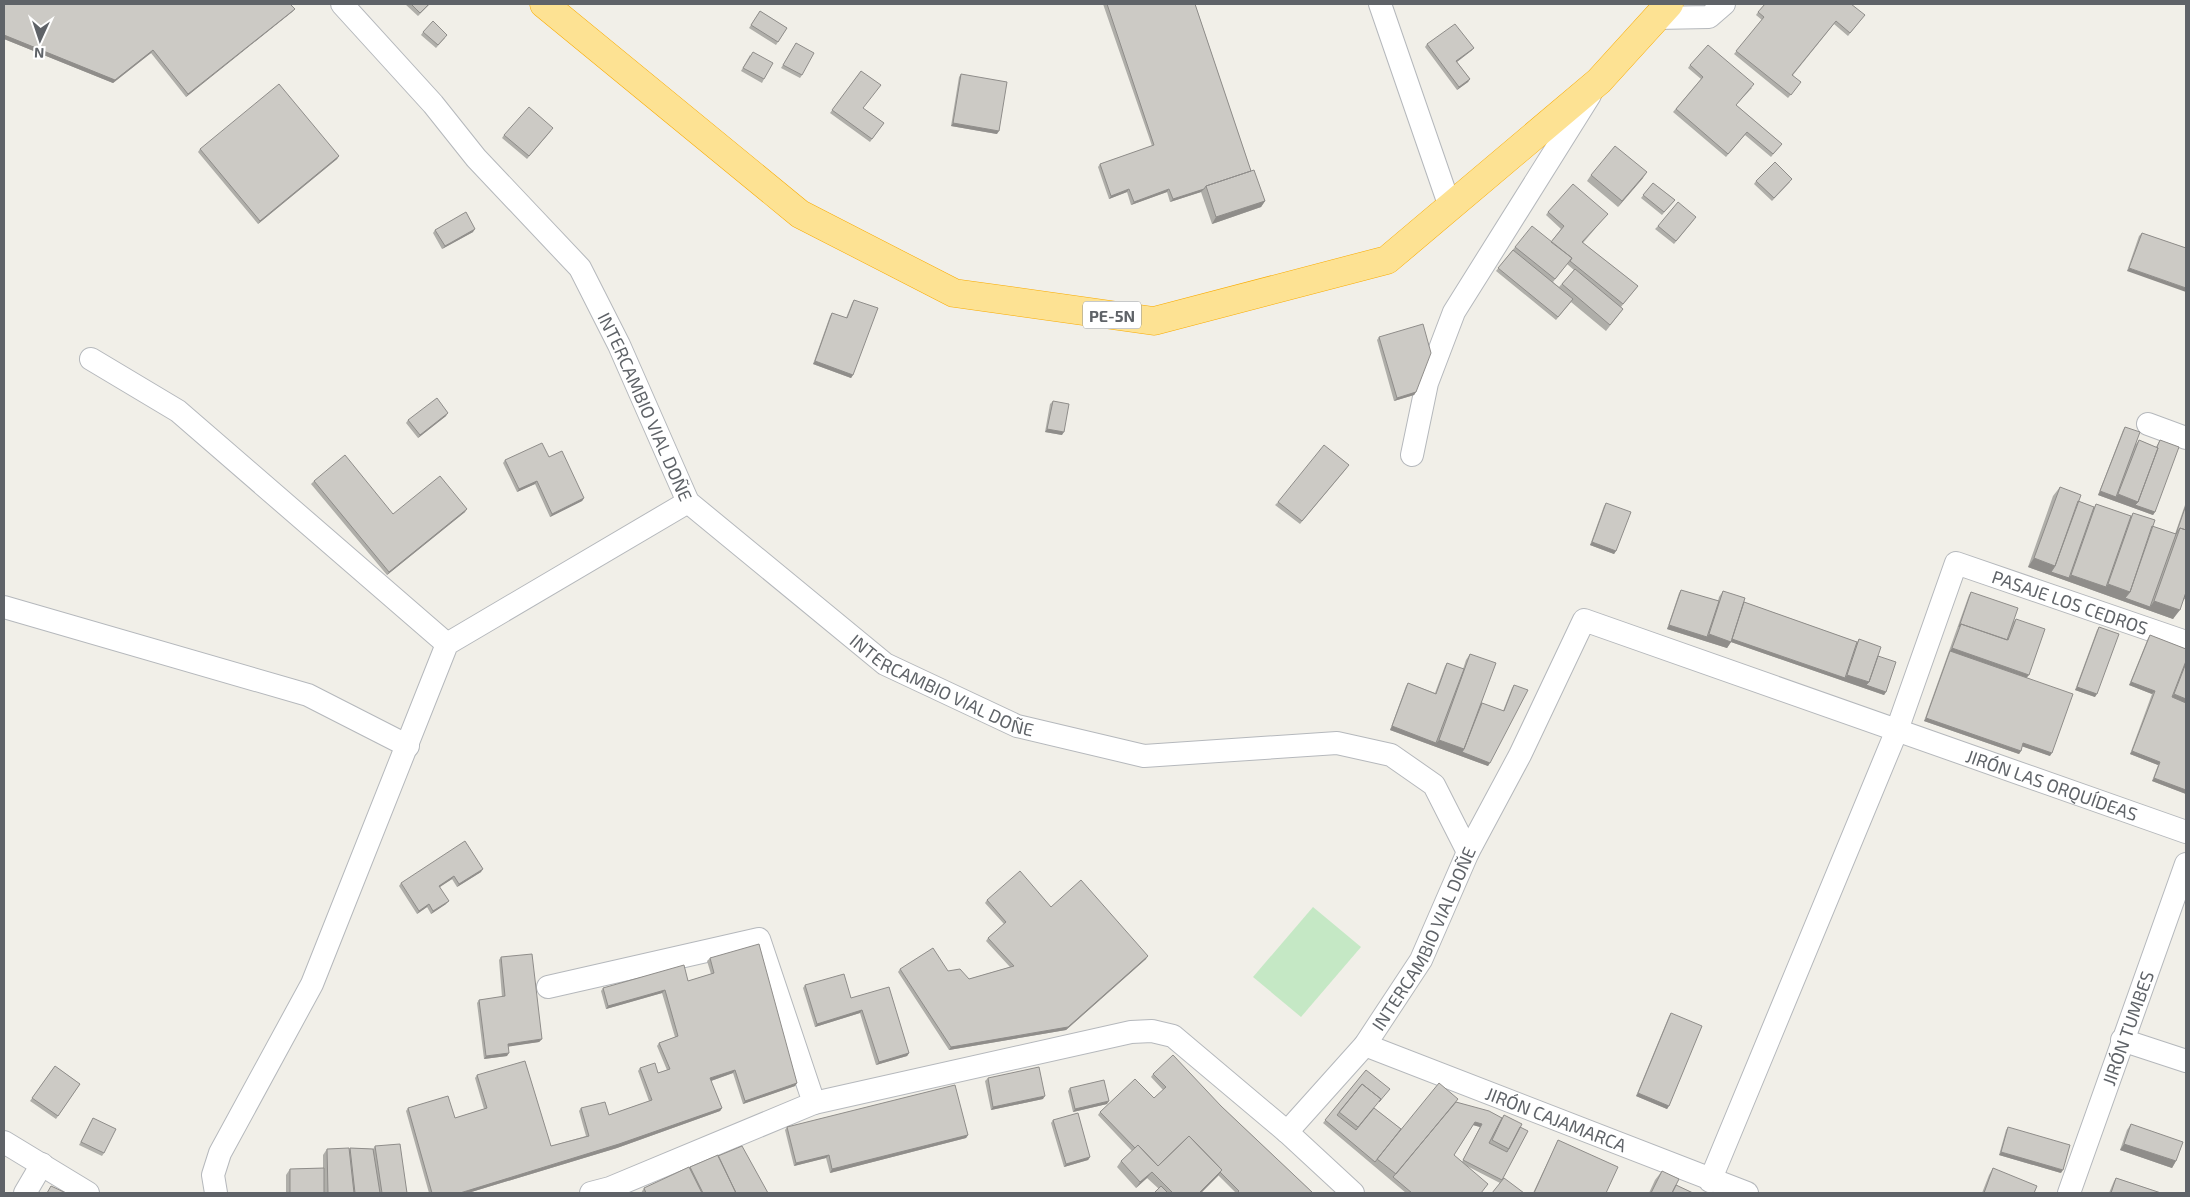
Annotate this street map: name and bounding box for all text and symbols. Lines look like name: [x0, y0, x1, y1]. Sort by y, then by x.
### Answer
north arrow: [15, 15, 65, 65]
text: N: [34, 45, 45, 62]
road number: PE-5N: [1083, 302, 1141, 328]
street label: INTERCAMBIO VIAL DOÑE: [593, 309, 697, 504]
street label: PASAJE LOS CEDROS: [1989, 565, 2151, 639]
street label: INTERCAMBIO VIAL DOÑE: [846, 629, 1036, 741]
street label: JIRÓN LAS ORQUÍDEAS: [1963, 744, 2141, 825]
street label: INTERCAMBIO VIAL DOÑE: [1367, 843, 1480, 1034]
street label: JIRÓN TUMBES: [2097, 968, 2158, 1088]
street label: JIRÓN CAJAMARCA: [1483, 1082, 1630, 1157]

